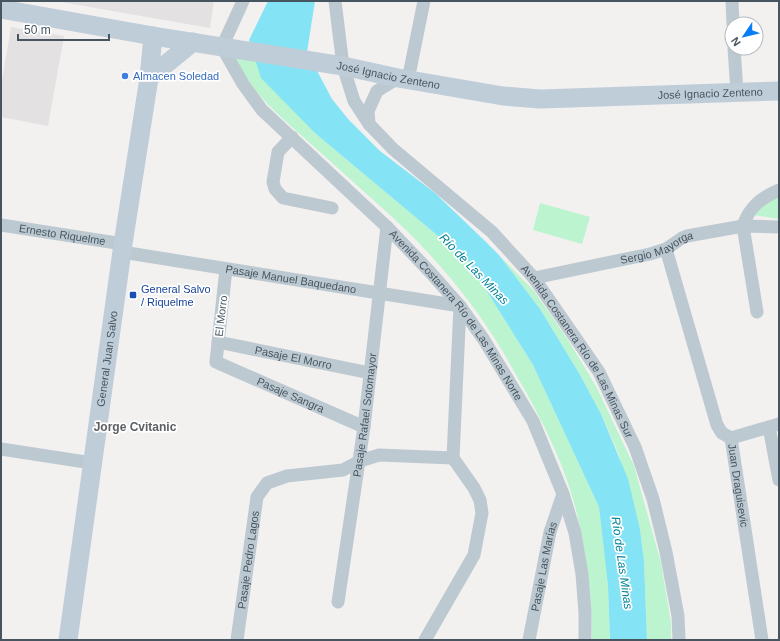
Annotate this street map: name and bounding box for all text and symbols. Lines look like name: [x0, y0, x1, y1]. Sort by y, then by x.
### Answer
scale bar: [18, 16, 109, 42]
north arrow: [724, 16, 764, 56]
text: 50 m: [24, 23, 51, 37]
text: N: [729, 35, 743, 48]
street label: José Ignacio Zenteno: [336, 59, 441, 91]
place label: Almacen Soledad: [133, 70, 219, 82]
marker: Almacen Soledad: [120, 71, 130, 81]
street label: José Ignacio Zenteno: [657, 86, 763, 101]
street label: Ernesto Riquelme: [18, 222, 106, 247]
street label: Avenida Costanera Río de Las Minas Norte: [387, 227, 525, 402]
street label: Sergio Mayorga: [619, 229, 695, 266]
water label: Río de Las Minas: [437, 231, 511, 307]
street label: Avenida Costanera Río de Las Minas Sur: [519, 262, 636, 440]
street label: Pasaje Manuel Baquedano: [225, 263, 357, 295]
place label: General Salvo / Riquelme: [141, 283, 211, 308]
marker: General Salvo / Riquelme: [128, 290, 138, 300]
street label: El Morro: [213, 295, 229, 337]
street label: General Juan Salvo: [94, 310, 120, 407]
street label: Pasaje El Morro: [254, 344, 333, 371]
street label: Pasaje Rafael Sotomayor: [351, 352, 379, 478]
street label: Pasaje Sangra: [255, 375, 327, 415]
district label: Jorge Cvitanic: [94, 420, 177, 434]
street label: Juan Draguisevic: [726, 443, 751, 529]
street label: Pasaje Pedro Lagos: [235, 509, 261, 610]
water label: Río de Las Minas: [609, 516, 635, 610]
street label: Pasaje Las Marías: [529, 520, 559, 612]

